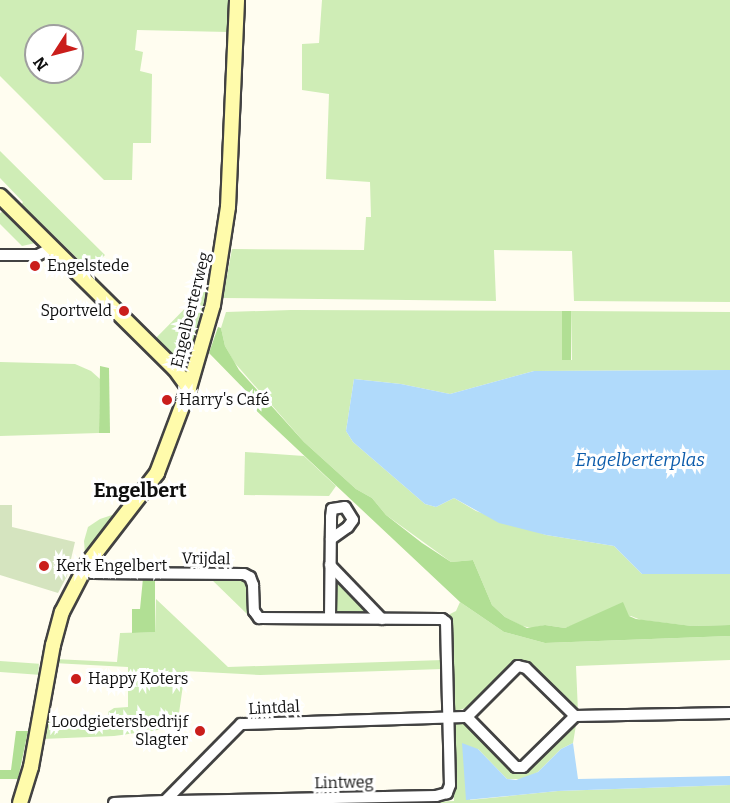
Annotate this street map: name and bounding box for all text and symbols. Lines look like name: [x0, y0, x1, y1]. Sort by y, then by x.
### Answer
north arrow: [24, 24, 84, 84]
text: N: [29, 53, 52, 74]
street label: Engelberterweg: [167, 250, 215, 370]
place label: Engelstede: [47, 256, 129, 276]
marker: Engelstede: [28, 259, 42, 273]
place label: Sportveld: [40, 301, 112, 321]
marker: Sportveld: [117, 304, 131, 318]
place label: Harry's Café: [179, 390, 270, 410]
marker: Harry's Café: [160, 393, 174, 407]
water label: Engelberterplas: [575, 449, 705, 471]
district label: Engelbert: [93, 478, 187, 502]
street label: Vrijdal: [181, 549, 231, 569]
place label: Kerk Engelbert: [56, 556, 167, 576]
marker: Kerk Engelbert: [37, 559, 51, 573]
place label: Happy Koters: [88, 669, 188, 689]
marker: Happy Koters: [69, 672, 83, 686]
street label: Lintdal: [248, 697, 300, 719]
place label: Loodgietersbedrijf Slagter: [51, 712, 188, 750]
marker: Loodgietersbedrijf Slagter: [193, 724, 207, 738]
street label: Lintweg: [314, 773, 374, 793]

